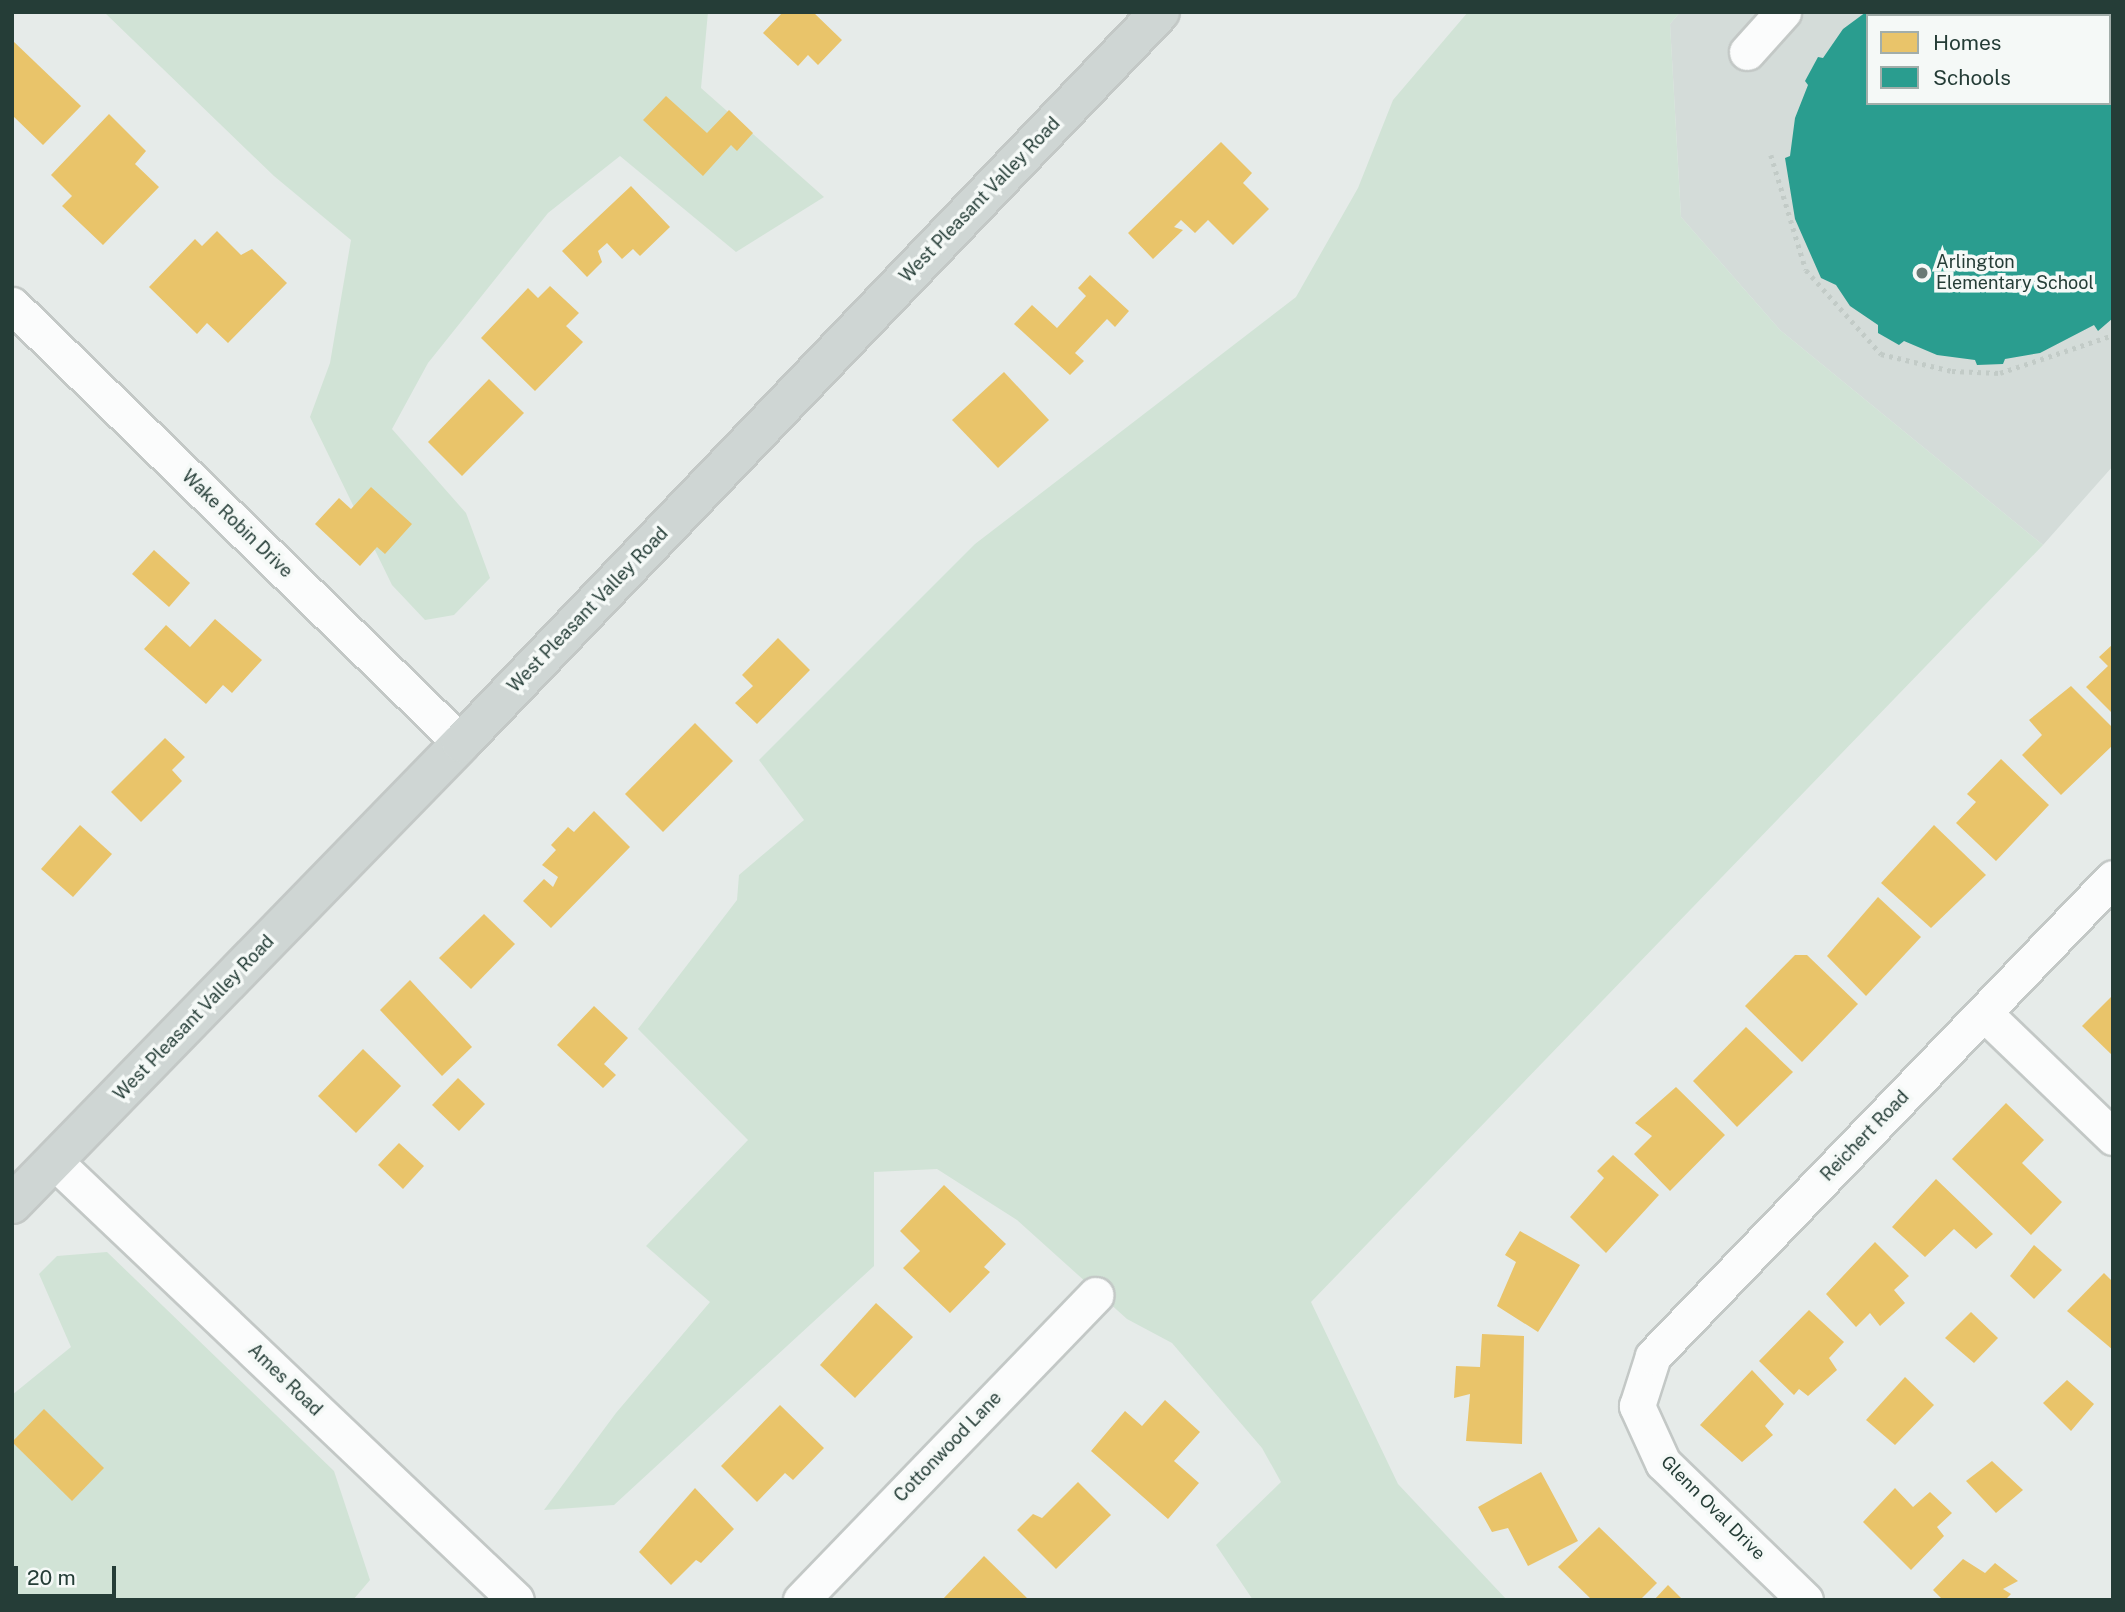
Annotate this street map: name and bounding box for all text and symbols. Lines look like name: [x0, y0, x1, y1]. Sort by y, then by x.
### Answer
legend: [1866, 14, 2111, 105]
text: Homes: [1933, 30, 2001, 55]
text: Schools: [1933, 65, 2011, 90]
street label: West Pleasant Valley Road: [895, 113, 1065, 287]
place label: Arlington Elementary School: [1936, 252, 2094, 294]
marker: Arlington Elementary School: [1914, 265, 1930, 281]
street label: Wake Robin Drive: [177, 466, 297, 582]
street label: West Pleasant Valley Road: [503, 523, 673, 697]
street label: West Pleasant Valley Road: [109, 931, 279, 1105]
street label: Reichert Road: [1816, 1086, 1914, 1186]
street label: Ames Road: [243, 1339, 327, 1421]
street label: Cottonwood Lane: [890, 1387, 1006, 1507]
street label: Glenn Oval Drive: [1656, 1451, 1770, 1565]
scale bar: [18, 1552, 119, 1596]
text: 20 m: [27, 1565, 76, 1590]

